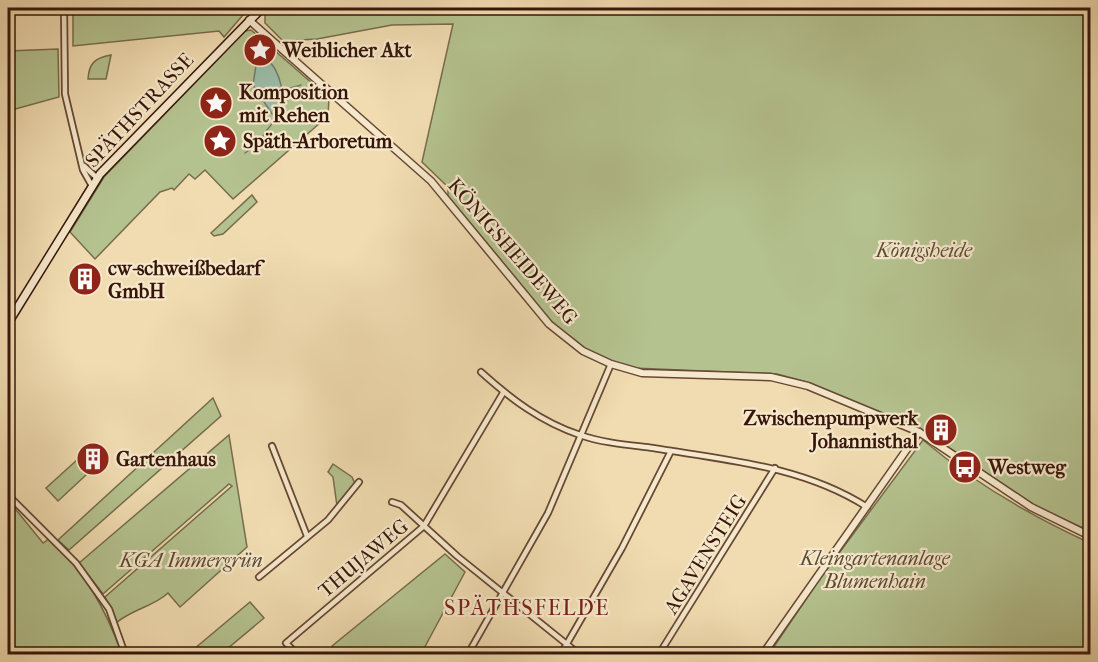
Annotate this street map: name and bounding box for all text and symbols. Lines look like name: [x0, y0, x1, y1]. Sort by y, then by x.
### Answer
place icon: Weiblicher Akt: [242, 32, 278, 68]
place label: Weiblicher Akt: [282, 39, 412, 62]
street label: SPÄTHSTRASSE: [80, 48, 198, 172]
place label: Komposition mit Rehen: [238, 81, 349, 127]
place icon: Komposition mit Rehen: [198, 85, 234, 121]
place icon: Späth-Arboretum: [202, 123, 238, 159]
place label: Späth-Arboretum: [243, 130, 393, 153]
street label: KÖNIGSHEIDEWEG: [443, 173, 583, 329]
park label: Königsheide: [874, 239, 973, 262]
place label: cw-schweißbedarf GmbH: [108, 257, 265, 303]
building icon: cw-schweißbedarf GmbH: [67, 261, 103, 297]
place label: Zwischenpumpwerk Johannisthal: [743, 407, 919, 453]
building icon: Zwischenpumpwerk Johannisthal: [923, 412, 959, 448]
building icon: Gartenhaus: [75, 441, 111, 477]
place label: Gartenhaus: [116, 448, 216, 471]
bus stop icon: Westweg: [947, 449, 983, 485]
place label: Westweg: [987, 456, 1067, 479]
street label: AGAVENSTEIG: [659, 490, 751, 619]
street label: THUJAWEG: [314, 514, 413, 602]
park label: Kleingartenanlage Blumenhain: [798, 547, 951, 593]
park label: KGA Immergrün: [117, 549, 263, 572]
district label: SPÄTHSFELDE: [444, 594, 610, 621]

